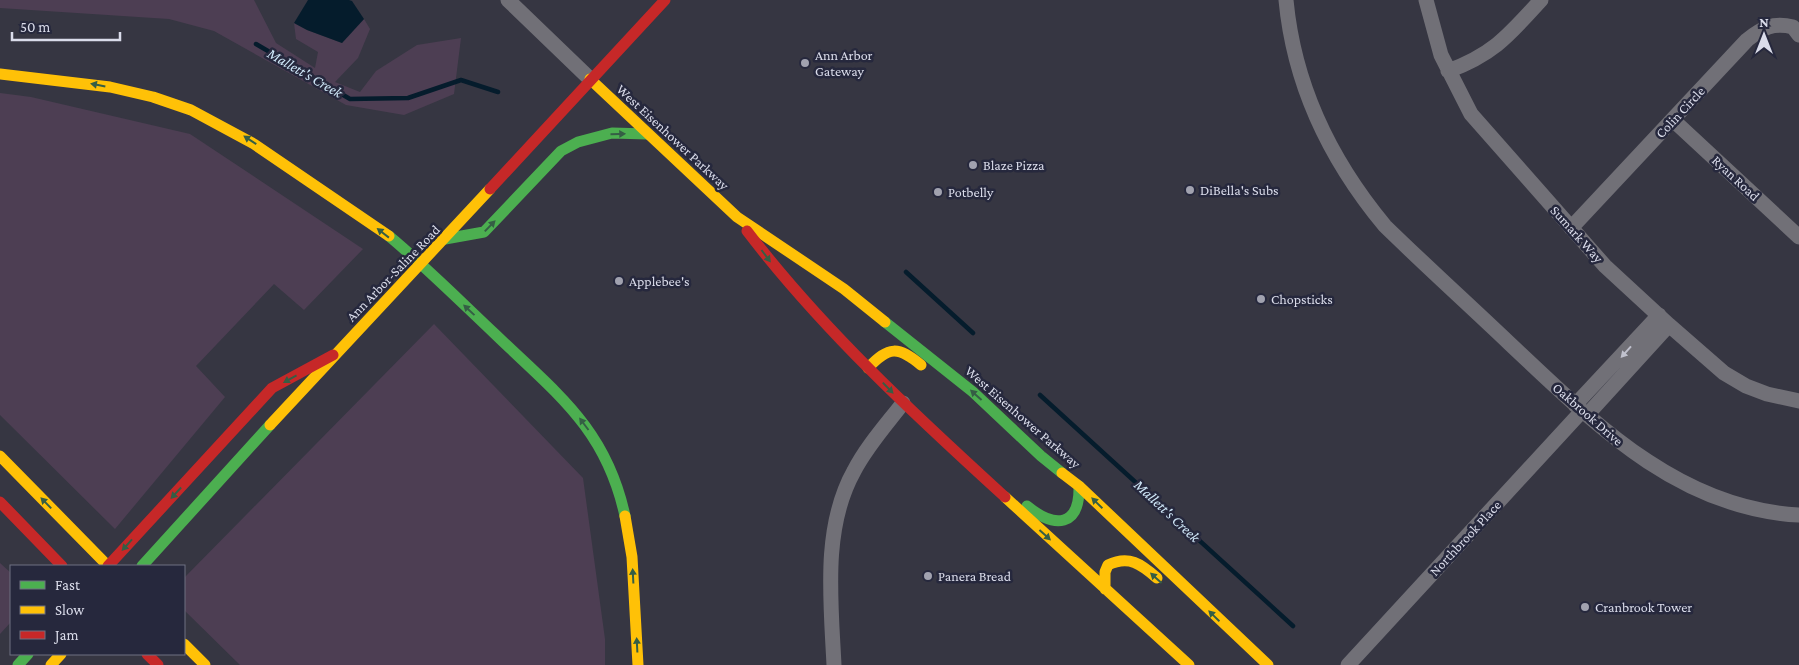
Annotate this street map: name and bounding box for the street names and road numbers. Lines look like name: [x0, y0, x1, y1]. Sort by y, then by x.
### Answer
street label: West Eisenhower Parkway: [614, 81, 733, 194]
street label: Colin Circle: [1652, 83, 1708, 141]
street label: Ryan Road: [1709, 152, 1763, 204]
street label: Sumark Way: [1547, 202, 1607, 266]
street label: Ann Arbor-Saline Road: [343, 221, 444, 325]
street label: West Eisenhower Parkway: [962, 363, 1084, 472]
street label: Oakbrook Drive: [1550, 379, 1626, 449]
street label: Northbrook Place: [1426, 497, 1504, 579]

